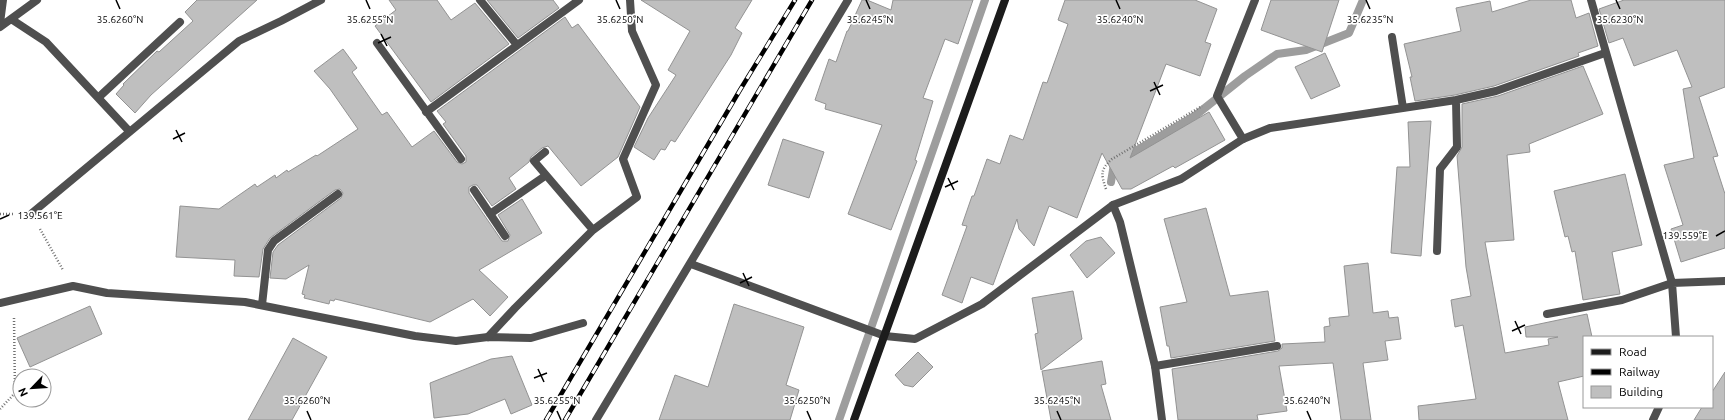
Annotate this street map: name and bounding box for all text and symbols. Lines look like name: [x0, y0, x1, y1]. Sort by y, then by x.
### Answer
text: 35.6260°N: [97, 14, 143, 25]
text: 35.6255°N: [347, 14, 393, 25]
text: 35.6250°N: [597, 14, 643, 25]
text: 35.6245°N: [847, 14, 893, 25]
text: 35.6240°N: [1097, 14, 1143, 25]
text: 35.6235°N: [1347, 14, 1393, 25]
text: 35.6230°N: [1597, 14, 1643, 25]
text: 139.561°E: [17, 210, 63, 221]
text: 139.559°E: [1662, 230, 1708, 241]
legend: [1583, 336, 1713, 408]
text: Road: [1619, 345, 1647, 358]
text: Railway: [1619, 365, 1660, 378]
north arrow: [12, 368, 52, 408]
text: Building: [1619, 385, 1663, 398]
text: N: [16, 386, 30, 398]
text: 35.6260°N: [284, 395, 330, 406]
text: 35.6255°N: [534, 395, 580, 406]
text: 35.6250°N: [784, 395, 830, 406]
text: 35.6245°N: [1034, 395, 1080, 406]
text: 35.6240°N: [1284, 395, 1330, 406]

